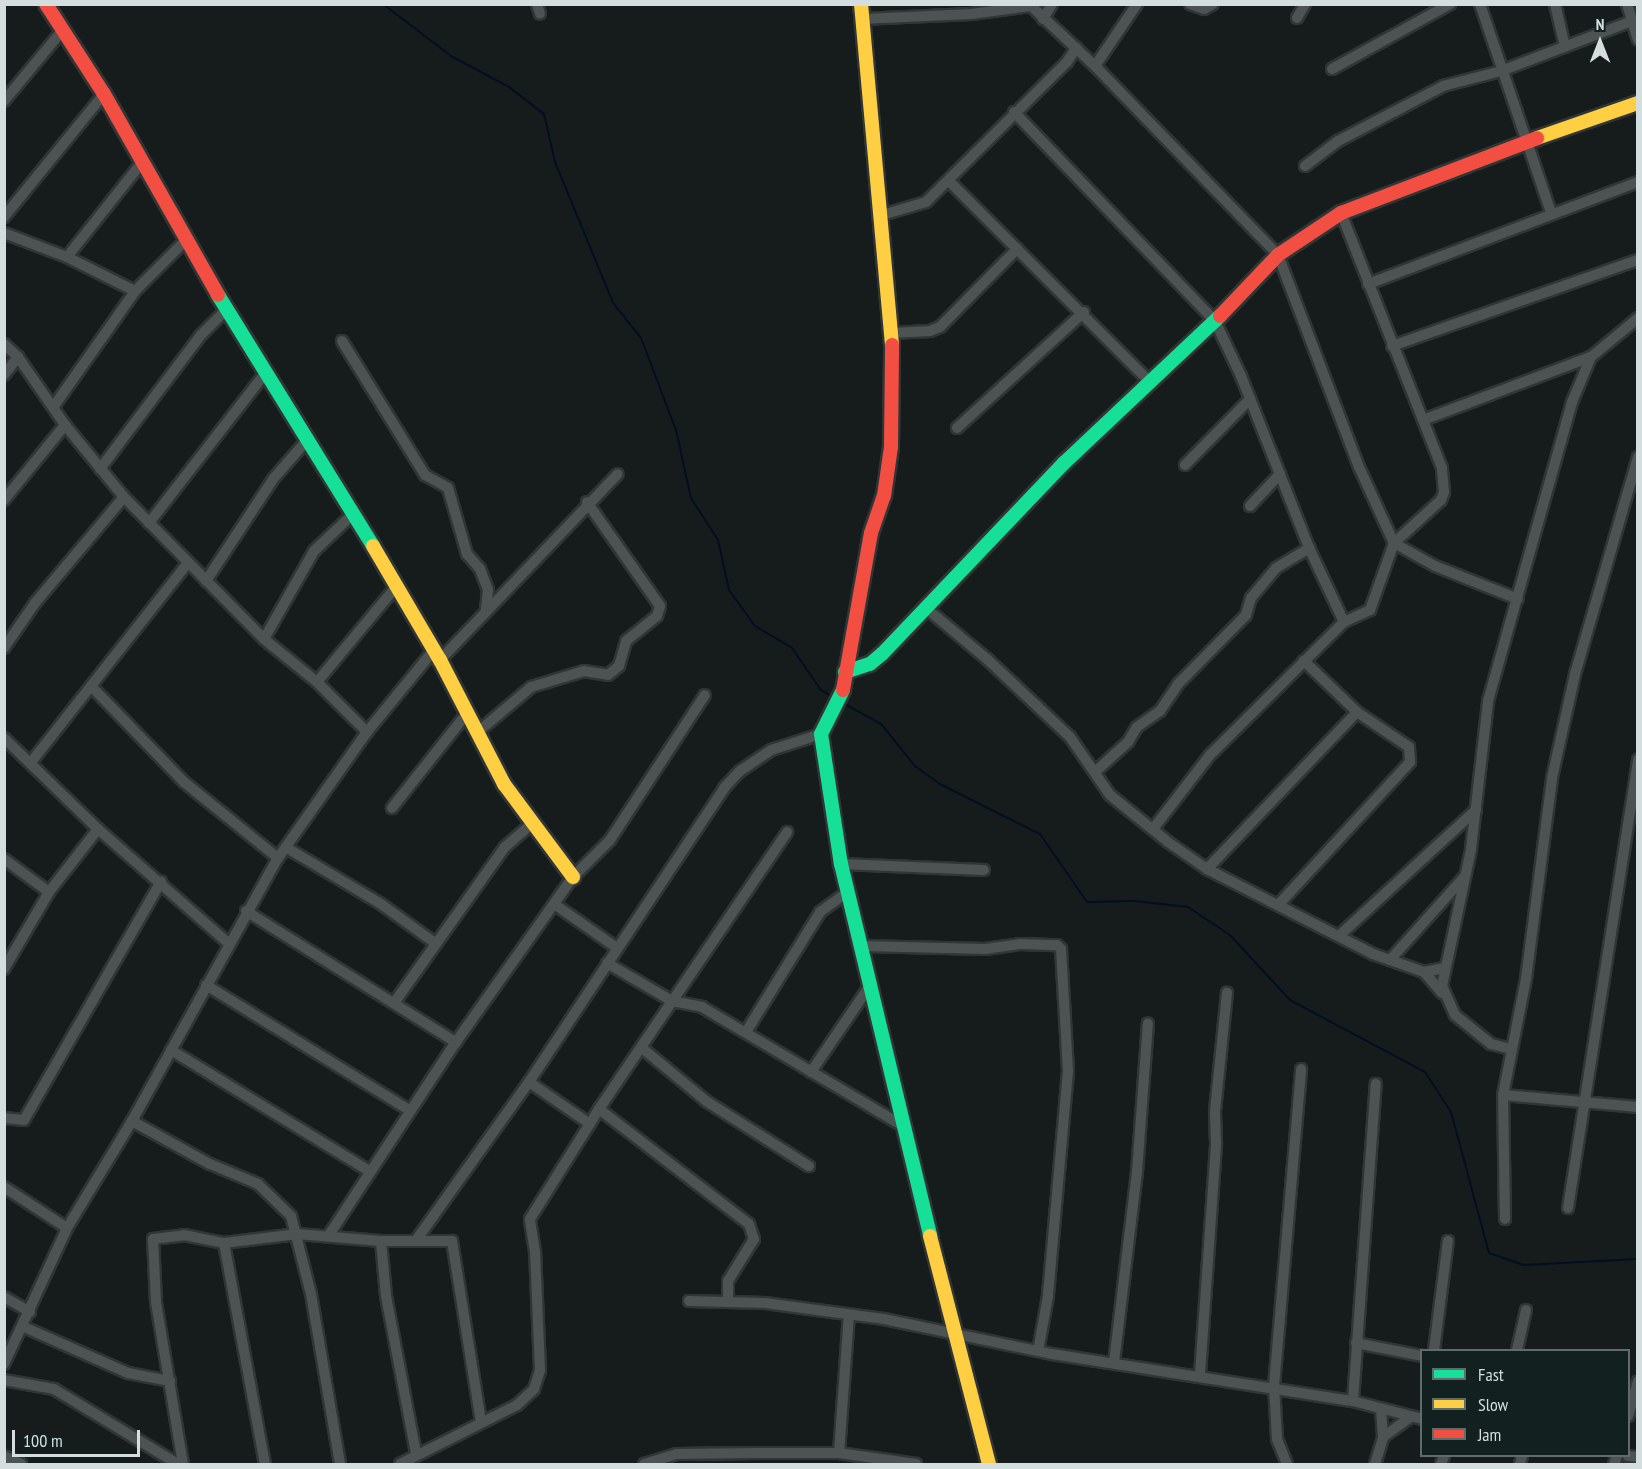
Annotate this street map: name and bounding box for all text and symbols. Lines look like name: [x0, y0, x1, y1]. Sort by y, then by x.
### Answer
north arrow: [1570, 12, 1630, 72]
text: N: [1596, 14, 1604, 34]
legend: [1420, 1349, 1630, 1457]
text: Fast: [1478, 1363, 1504, 1386]
text: Slow: [1478, 1393, 1508, 1416]
scale bar: [15, 1418, 142, 1456]
text: Jam: [1478, 1423, 1501, 1446]
text: 100 m: [23, 1429, 63, 1452]

